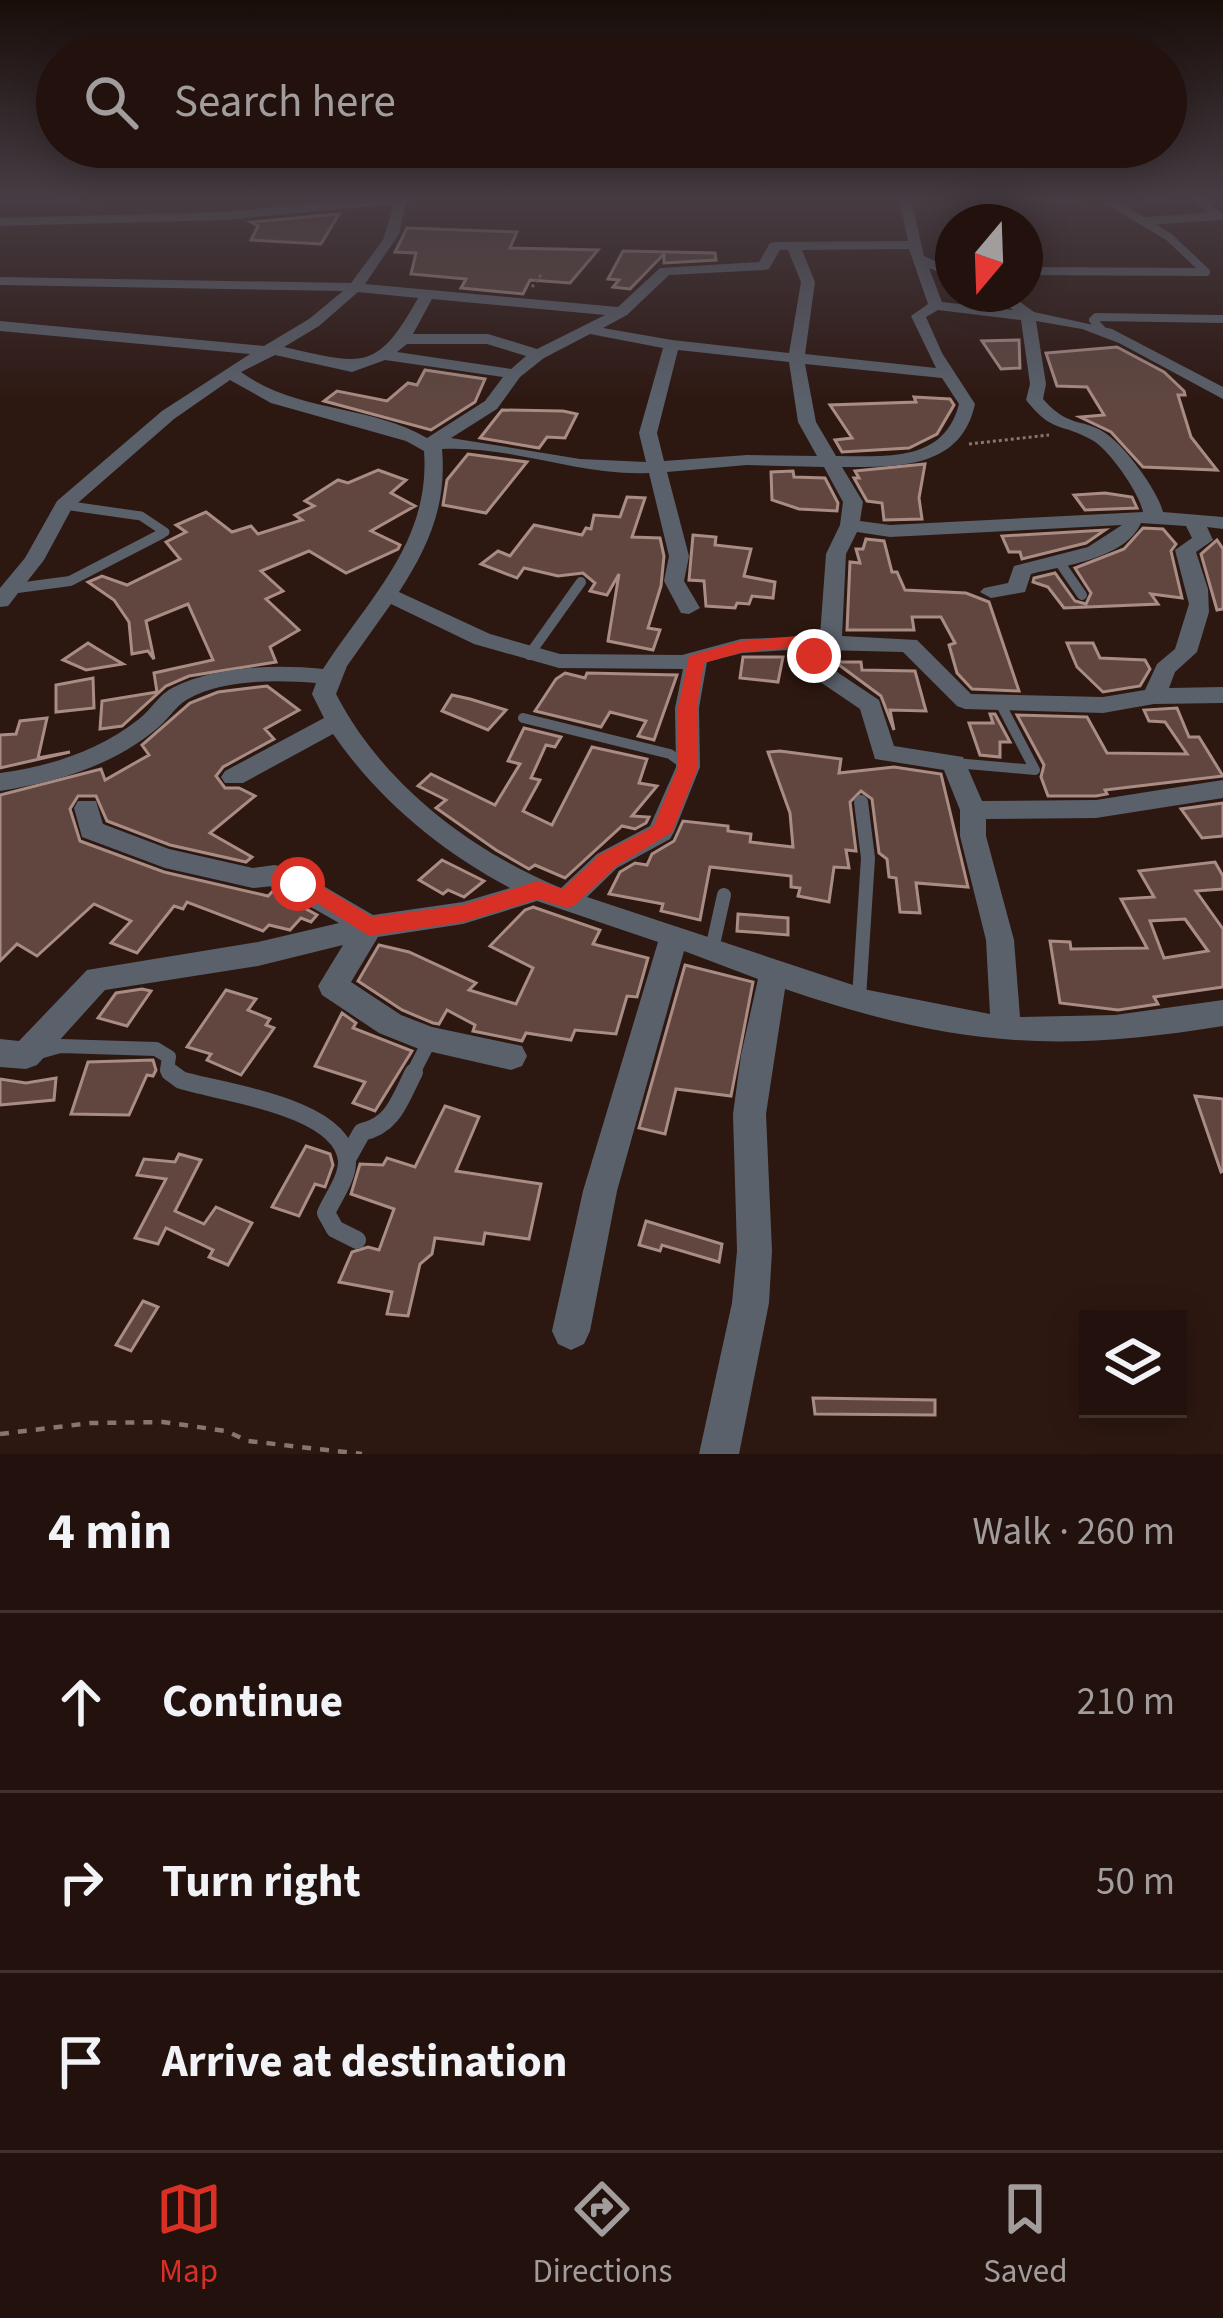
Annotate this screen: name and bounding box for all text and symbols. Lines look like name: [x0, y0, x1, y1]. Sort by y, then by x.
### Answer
search box: [36, 36, 1187, 168]
icon: search: [78, 69, 144, 135]
text: Search here: [174, 70, 396, 134]
north arrow: [935, 204, 1043, 312]
route end: [787, 629, 841, 683]
route start: [271, 857, 325, 911]
map controls: [1079, 1310, 1187, 1418]
button: layers: [1079, 1310, 1187, 1418]
text: 4 min: [48, 1496, 172, 1568]
text: Walk · 260 m: [972, 1504, 1175, 1560]
icon: ahead: [48, 1669, 114, 1735]
text: Continue: [162, 1670, 343, 1734]
text: 210 m: [1077, 1674, 1175, 1730]
icon: right: [48, 1849, 114, 1915]
text: Turn right: [162, 1850, 361, 1914]
text: 50 m: [1096, 1854, 1175, 1910]
icon: arrive: [48, 2029, 114, 2095]
text: Arrive at destination: [162, 2030, 567, 2094]
tab: Map: [156, 2176, 222, 2295]
tab: Directions: [533, 2176, 672, 2295]
tab: Saved: [983, 2176, 1067, 2295]

